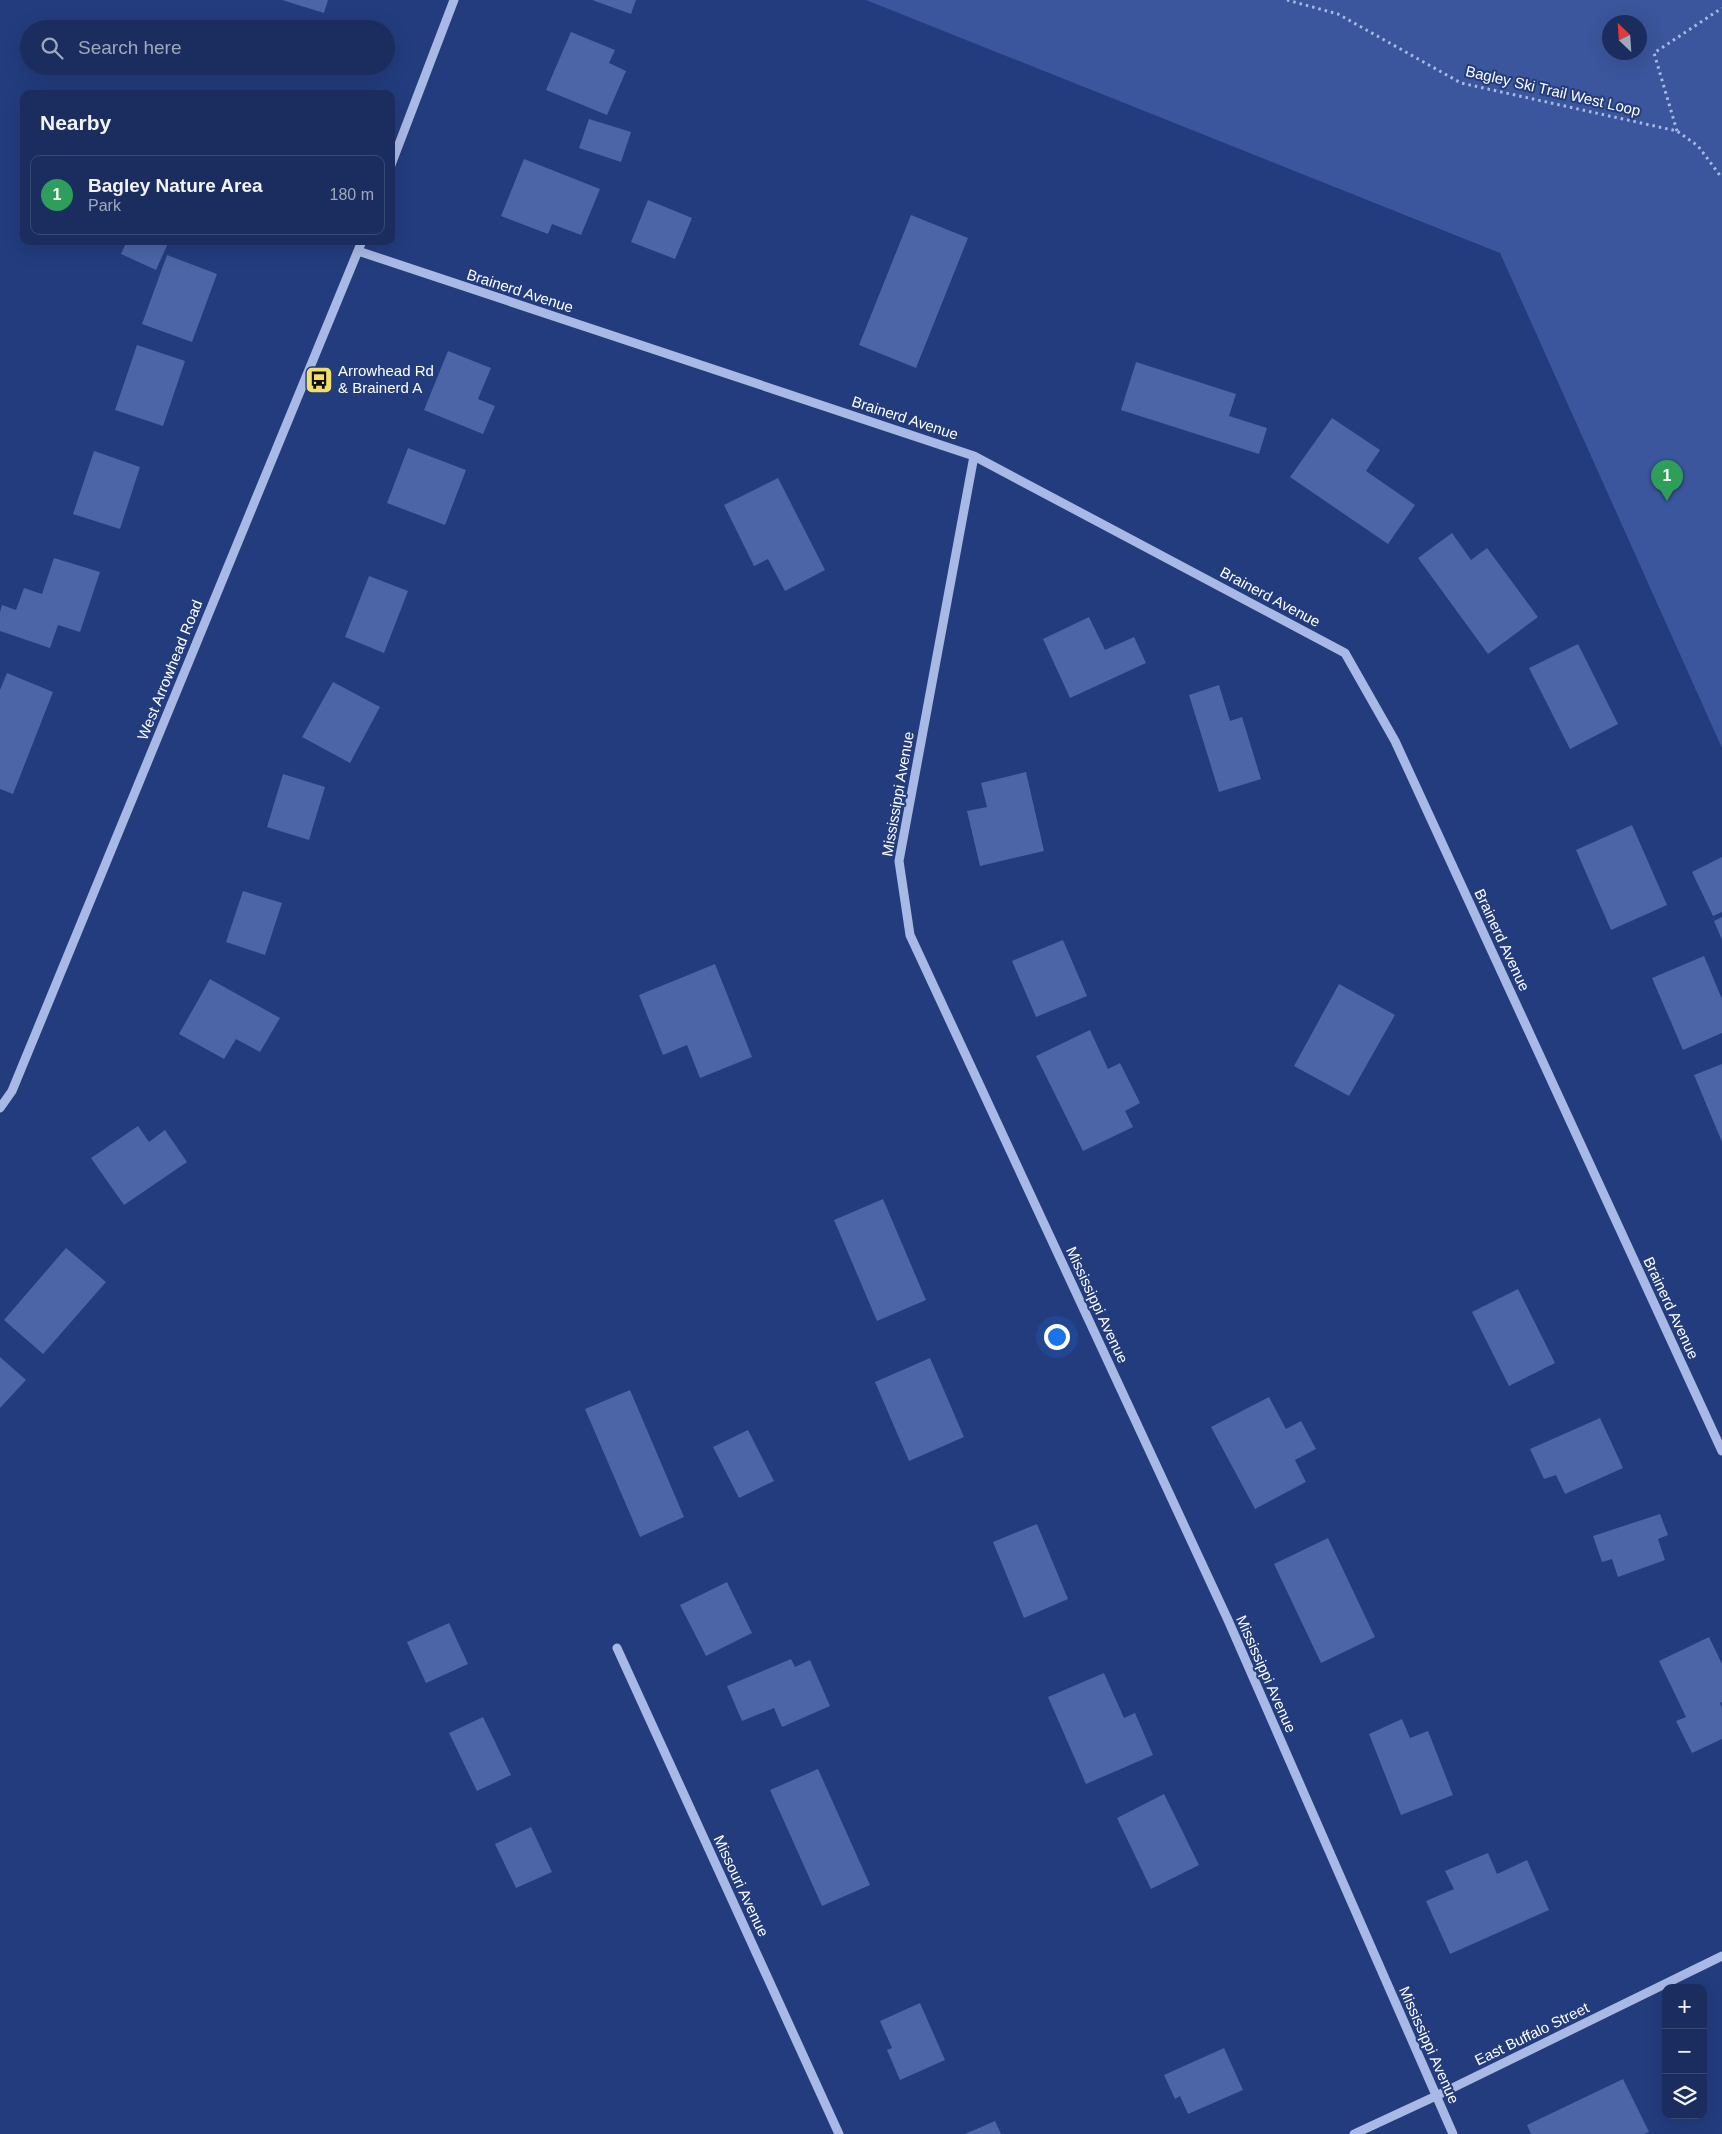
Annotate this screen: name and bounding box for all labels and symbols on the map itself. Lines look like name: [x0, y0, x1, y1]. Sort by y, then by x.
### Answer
north arrow: [1602, 15, 1647, 60]
street label: Bagley Ski Trail West Loop: [1464, 62, 1642, 119]
street label: Brainerd Avenue: [465, 265, 575, 316]
place label: Arrowhead Rd & Brainerd A: [338, 362, 434, 396]
bus stop icon: Arrowhead Rd & Brainerd A: [304, 365, 334, 395]
street label: Brainerd Avenue: [850, 392, 960, 443]
pin: 1: [1651, 460, 1683, 501]
street label: Brainerd Avenue: [1217, 563, 1323, 630]
street label: West Arrowhead Road: [134, 597, 205, 742]
street label: Mississippi Avenue: [878, 730, 917, 858]
street label: Brainerd Avenue: [1471, 886, 1534, 994]
street label: Mississippi Avenue: [1063, 1244, 1132, 1366]
street label: Brainerd Avenue: [1640, 1254, 1703, 1362]
your location: [1044, 1324, 1070, 1350]
street label: Mississippi Avenue: [1233, 1613, 1300, 1735]
street label: Missouri Avenue: [711, 1832, 772, 1939]
street label: Mississippi Avenue: [1396, 1984, 1463, 2106]
street label: East Buffalo Street: [1472, 1998, 1592, 2069]

